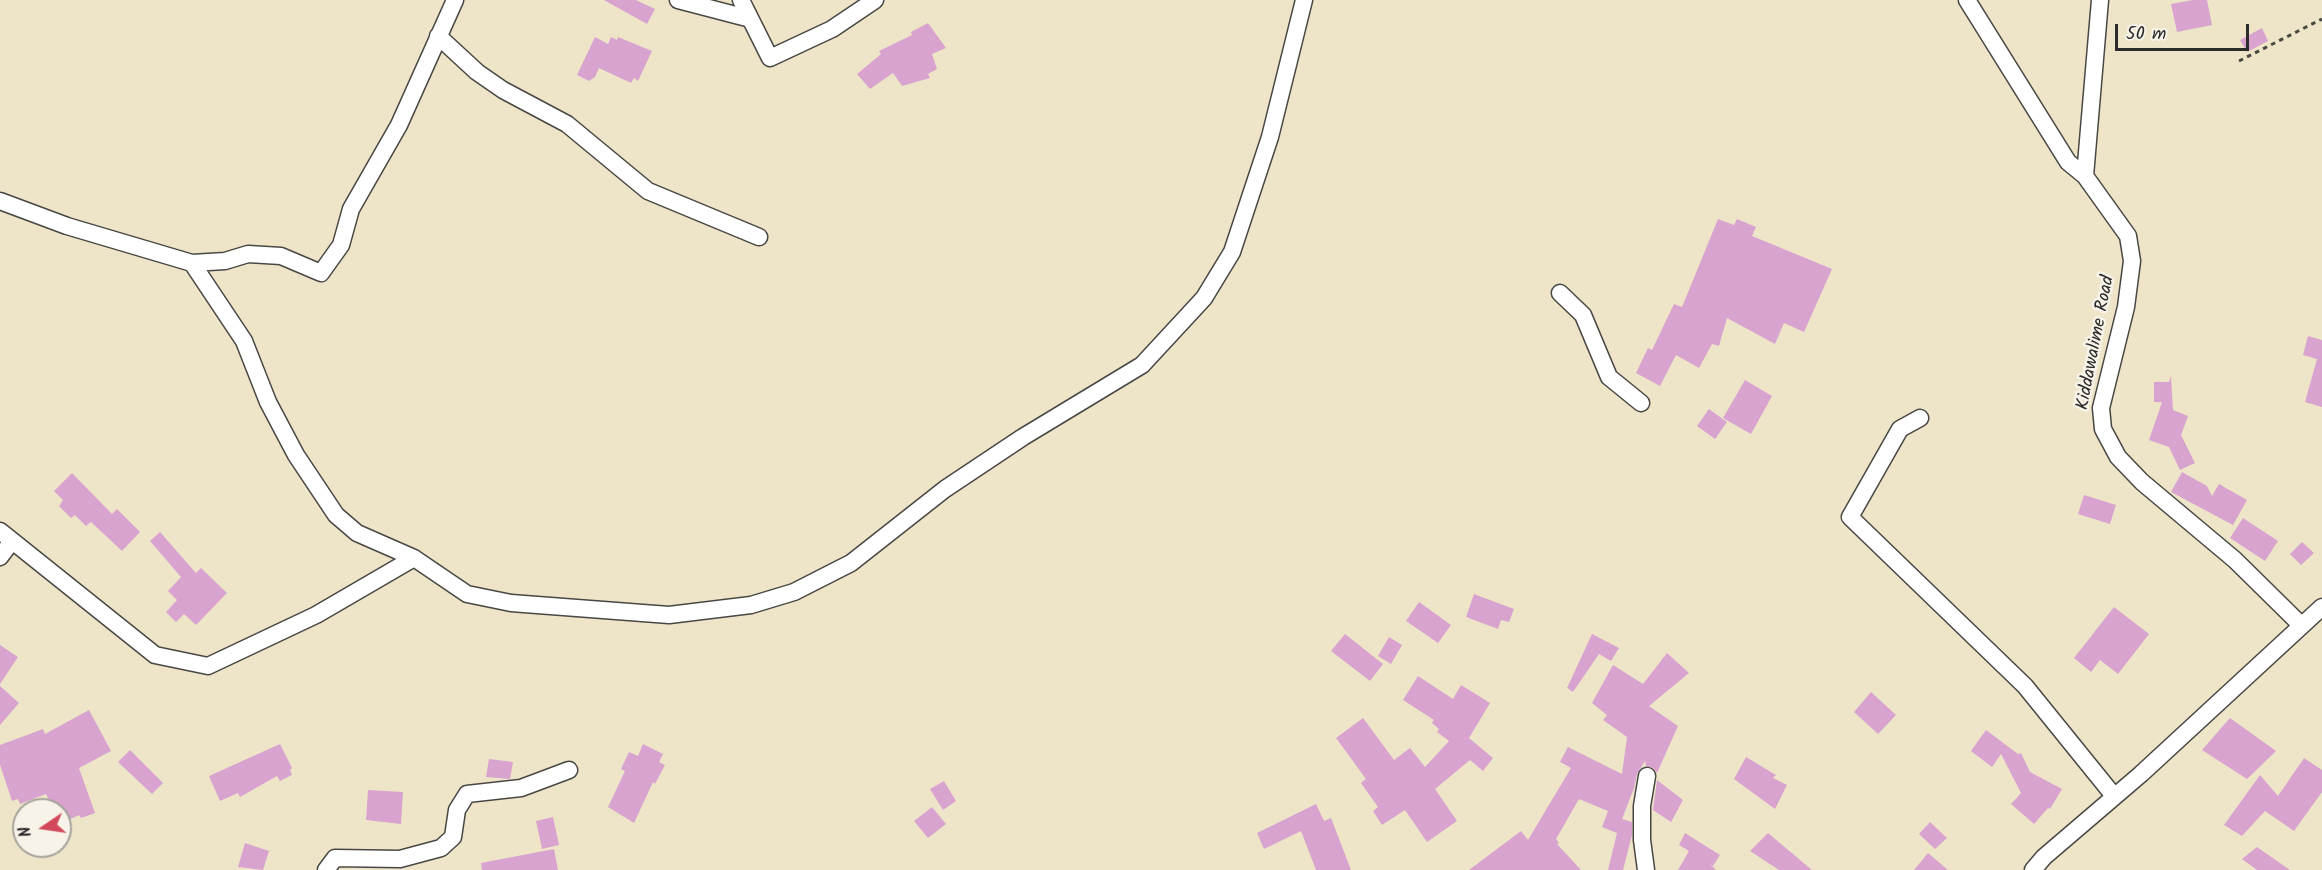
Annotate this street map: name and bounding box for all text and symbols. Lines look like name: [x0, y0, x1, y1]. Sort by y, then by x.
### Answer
scale bar: [2118, 12, 2252, 50]
text: 50 m: [2126, 20, 2166, 49]
street label: Kiddawalime Road: [2073, 274, 2121, 412]
north arrow: [12, 798, 72, 858]
text: N: [13, 824, 39, 839]

